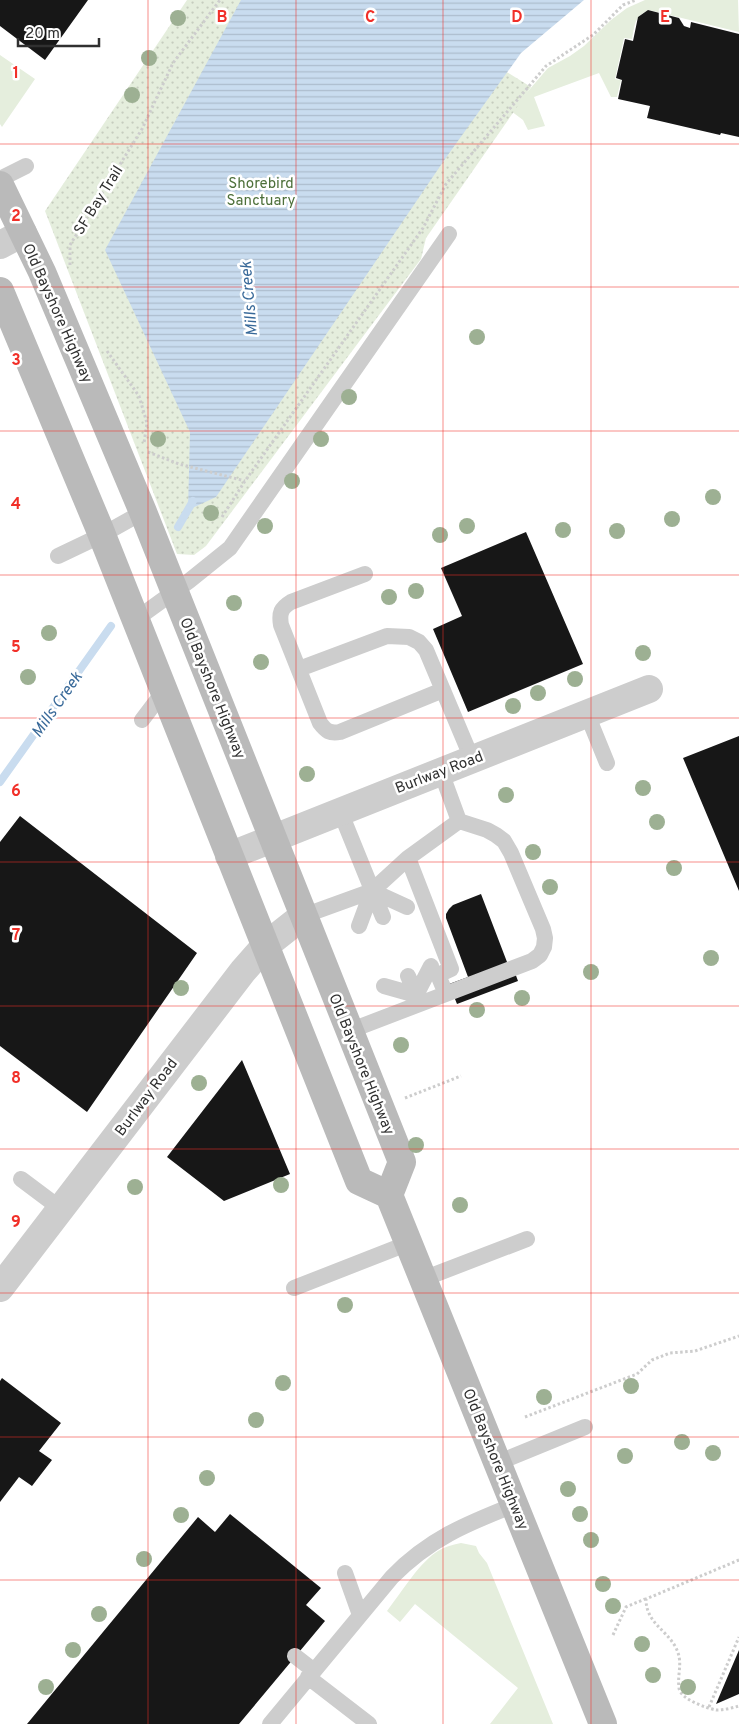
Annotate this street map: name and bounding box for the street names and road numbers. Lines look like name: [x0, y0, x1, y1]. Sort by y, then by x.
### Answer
street label: SF Bay Trail: [70, 163, 128, 239]
street label: Old Bayshore Highway: [17, 241, 96, 386]
street label: Old Bayshore Highway: [175, 615, 249, 762]
street label: Burlway Road: [393, 748, 486, 799]
street label: Old Bayshore Highway: [324, 991, 398, 1138]
street label: Burlway Road: [112, 1055, 183, 1141]
street label: Old Bayshore Highway: [458, 1386, 532, 1533]

